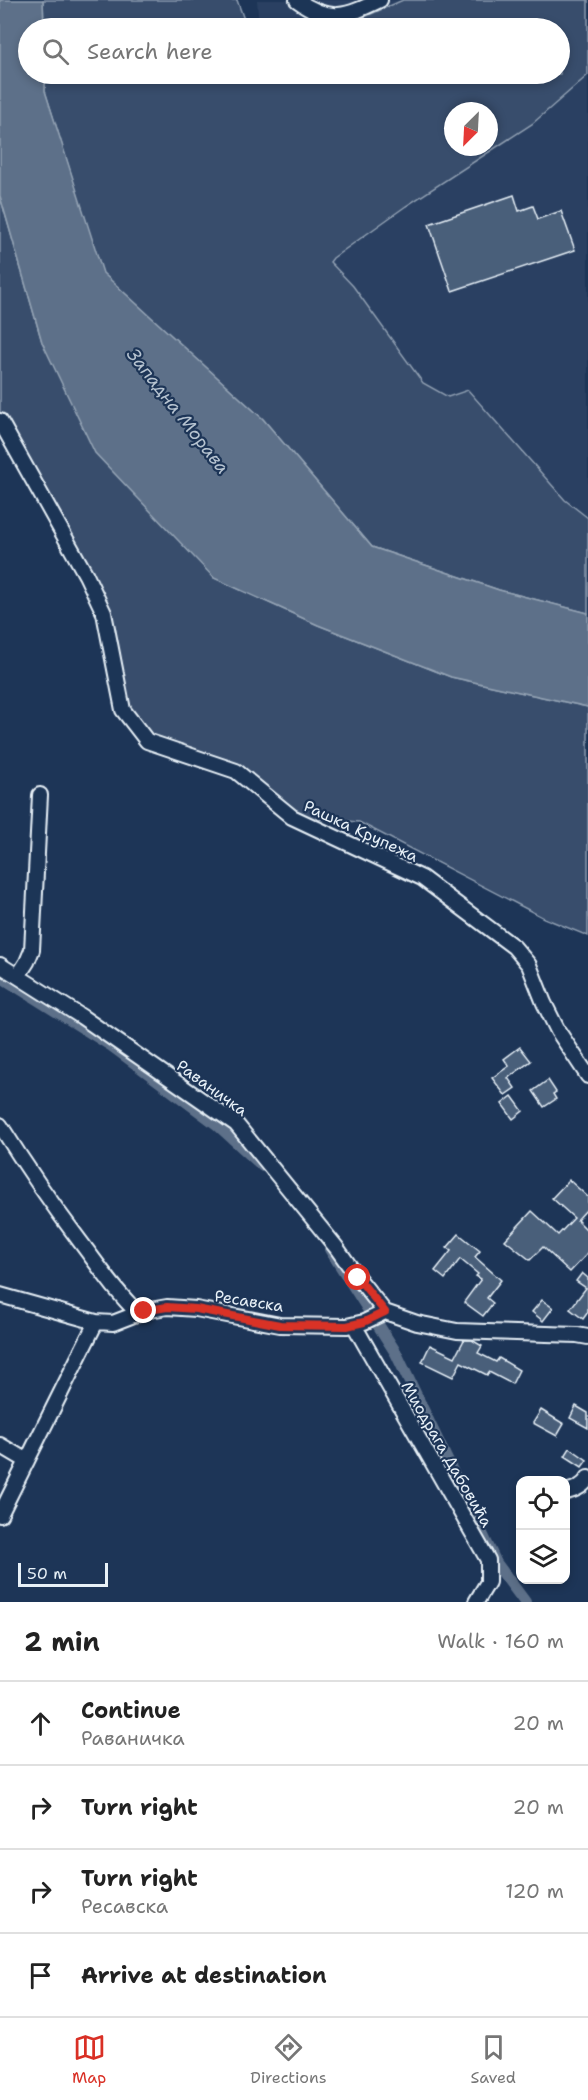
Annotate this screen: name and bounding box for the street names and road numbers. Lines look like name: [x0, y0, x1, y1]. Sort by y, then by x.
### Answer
street label: Рашка Крупежа: [300, 795, 422, 867]
street label: Раваничка: [172, 1055, 252, 1121]
street label: Ресавска: [213, 1285, 285, 1317]
street label: Миодрага Дабовића: [397, 1377, 497, 1531]

